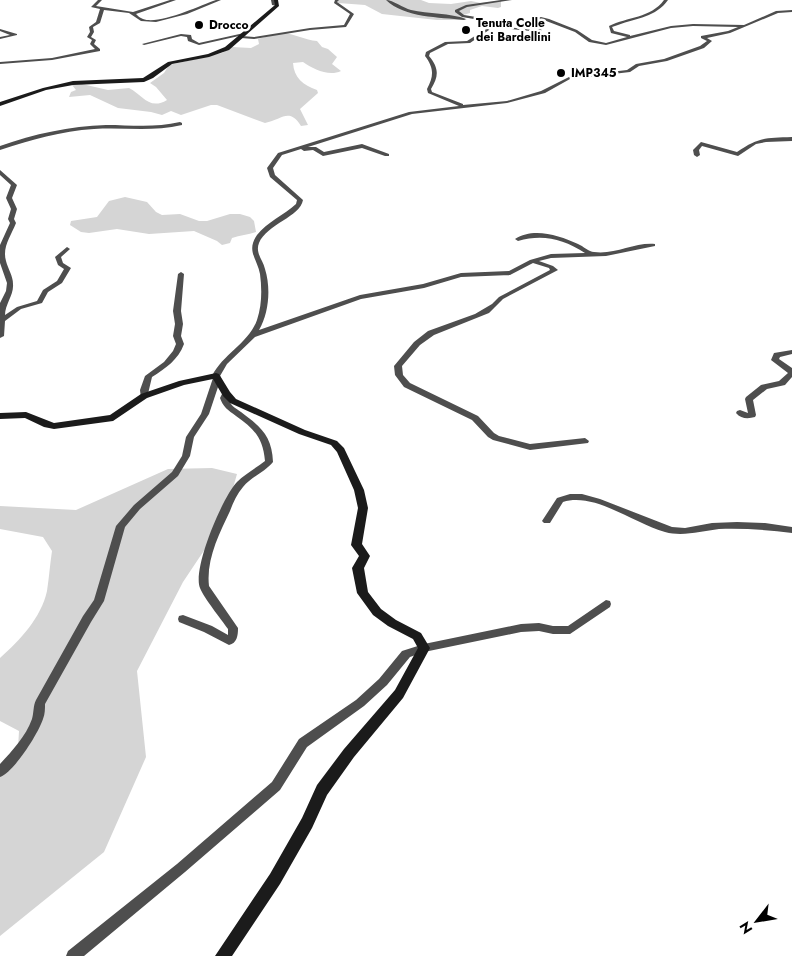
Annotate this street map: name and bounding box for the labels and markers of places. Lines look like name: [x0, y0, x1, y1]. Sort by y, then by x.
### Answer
place label: Tenuta Colle dei Bardellini: [476, 14, 551, 46]
place label: Drocco: [209, 16, 249, 34]
marker: Drocco: [193, 19, 205, 31]
marker: Tenuta Colle dei Bardellini: [460, 24, 472, 36]
place label: IMP345: [571, 64, 617, 82]
marker: IMP345: [555, 67, 567, 79]

